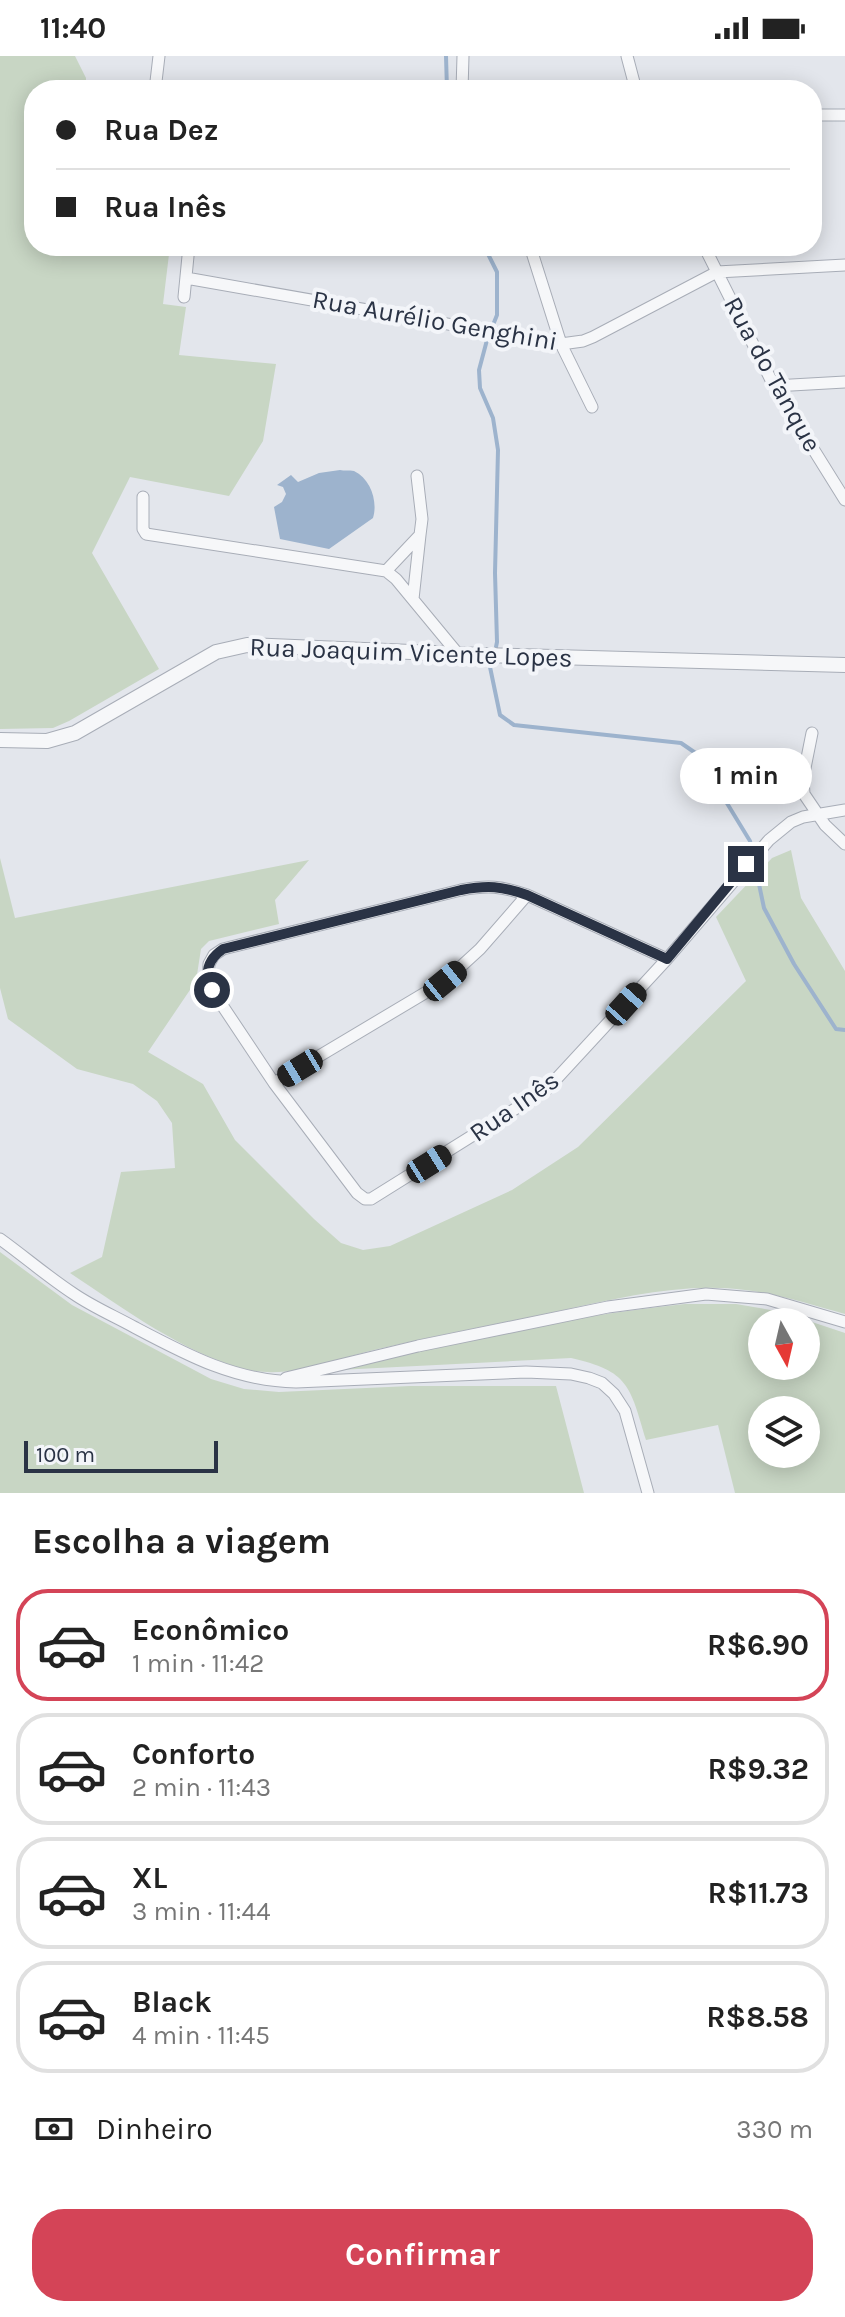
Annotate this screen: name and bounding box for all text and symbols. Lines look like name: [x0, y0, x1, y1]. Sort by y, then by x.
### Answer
text: 11:40: [40, 10, 106, 46]
text: Rua Dez: [104, 112, 219, 148]
text: Rua Inês: [104, 189, 227, 225]
street label: Rua Aurélio Genghini: [310, 284, 560, 357]
street label: Rua do Tanque: [717, 291, 828, 457]
street label: Rua Joaquim Vicente Lopes: [249, 631, 573, 674]
callout: 1 min: [680, 748, 812, 804]
text: 1 min: [713, 760, 779, 791]
route end: [728, 846, 764, 882]
car: [419, 957, 471, 1005]
route start: [194, 972, 230, 1008]
car: [601, 978, 651, 1030]
car: [273, 1045, 327, 1091]
street label: Rua Inês: [464, 1064, 565, 1148]
car: [402, 1141, 456, 1187]
north arrow: [748, 1308, 820, 1380]
map controls: [748, 1308, 820, 1468]
button: layers: [748, 1396, 820, 1468]
scale bar: [24, 1437, 218, 1473]
text: 100 m: [36, 1442, 95, 1468]
text: Escolha a viagem: [32, 1520, 331, 1562]
icon: car: [36, 1609, 108, 1681]
text: Econômico: [132, 1612, 289, 1648]
text: R$6.90: [707, 1627, 809, 1663]
text: 1 min · 11:42: [132, 1648, 264, 1679]
icon: car: [36, 1733, 108, 1805]
text: Conforto: [132, 1736, 255, 1772]
text: R$9.32: [707, 1751, 809, 1787]
text: 2 min · 11:43: [132, 1772, 271, 1803]
icon: car: [36, 1857, 108, 1929]
text: XL: [132, 1860, 167, 1896]
text: R$11.73: [708, 1875, 809, 1911]
text: 3 min · 11:44: [132, 1896, 271, 1927]
icon: car: [36, 1981, 108, 2053]
text: Black: [132, 1984, 212, 2020]
text: R$8.58: [706, 1999, 809, 2035]
text: 4 min · 11:45: [132, 2020, 270, 2051]
icon: cash: [32, 2107, 76, 2151]
text: Dinheiro: [96, 2111, 213, 2147]
text: 330 m: [736, 2114, 813, 2145]
button: Confirmar: [32, 2209, 813, 2301]

